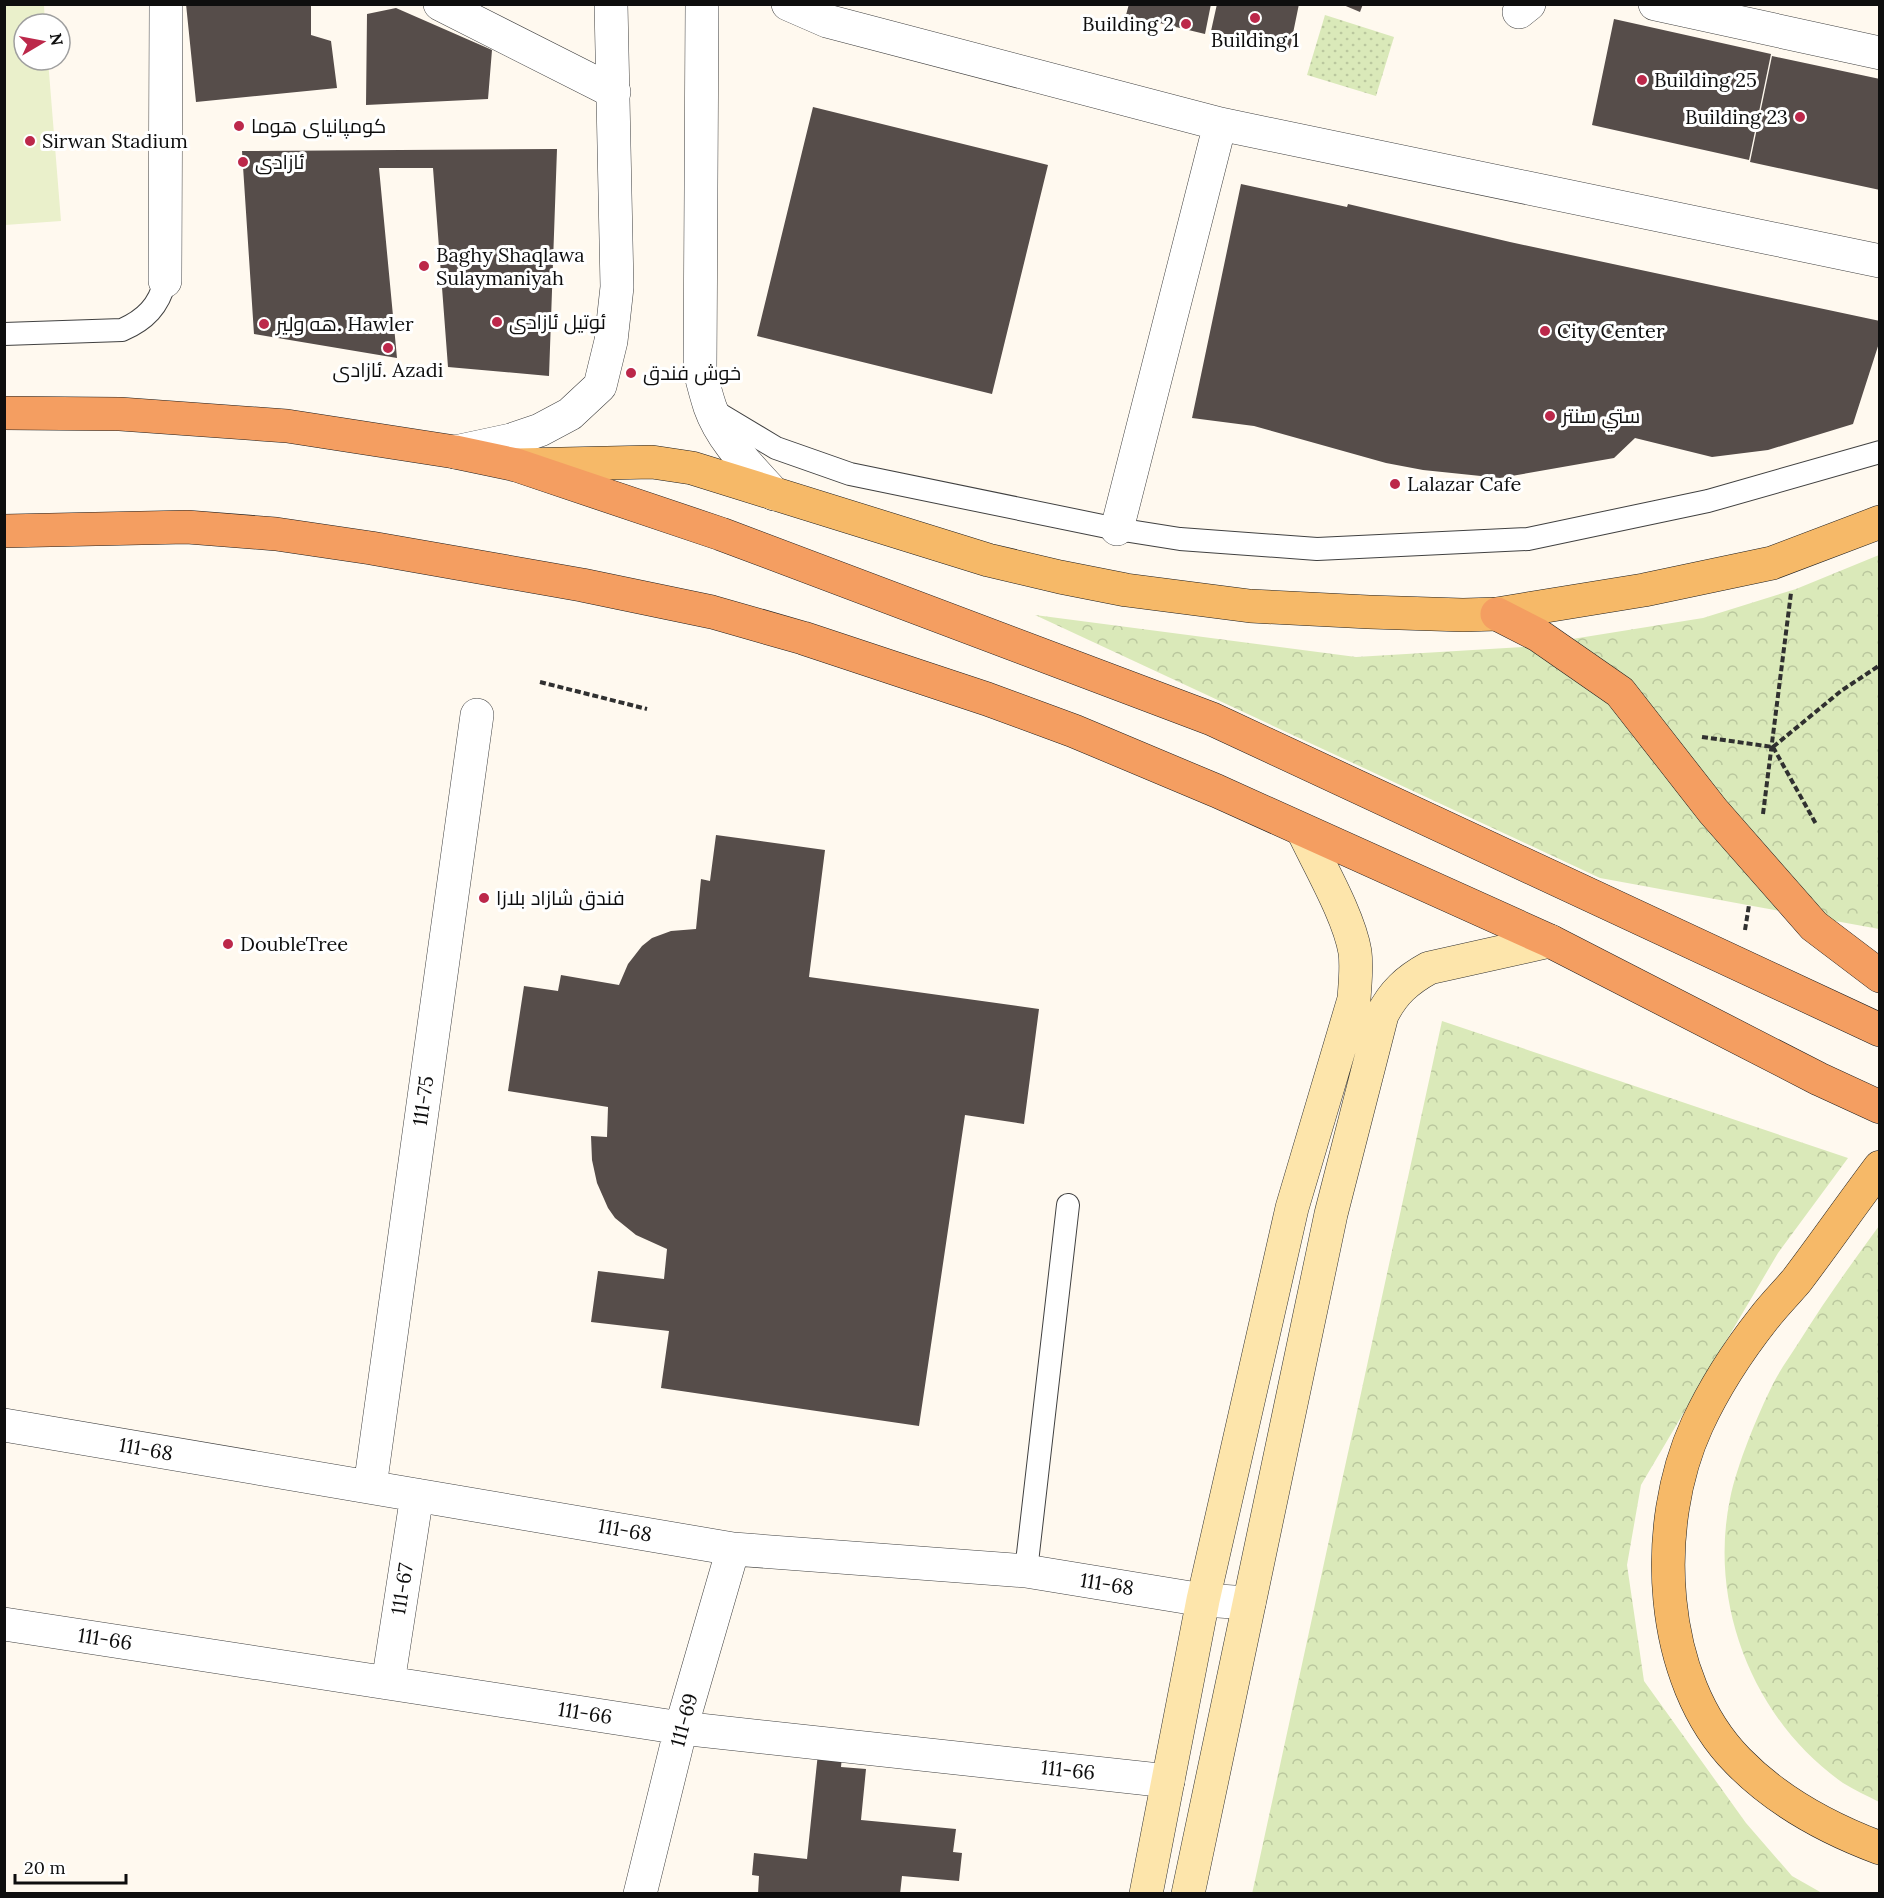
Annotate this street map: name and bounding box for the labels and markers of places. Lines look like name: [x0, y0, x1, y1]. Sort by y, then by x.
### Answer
place label: Building 2: [1082, 11, 1174, 36]
marker: Building 1: [1248, 11, 1262, 25]
marker: Building 2: [1179, 17, 1193, 31]
place label: Building 1: [1211, 27, 1299, 52]
place label: Building 25: [1654, 67, 1757, 92]
marker: Building 25: [1635, 73, 1649, 87]
place label: Building 23: [1685, 104, 1788, 129]
marker: Building 23: [1793, 110, 1807, 124]
place label: کومپانیای هوما: [251, 113, 386, 139]
marker: کومپانیای هوما: [232, 119, 246, 133]
place label: Sirwan Stadium: [42, 128, 188, 153]
marker: Sirwan Stadium: [23, 134, 37, 148]
place label: ئازادی: [255, 149, 304, 175]
marker: ئازادی: [236, 155, 250, 169]
place label: Baghy Shaqlawa Sulaymaniyah: [436, 242, 585, 290]
marker: Baghy Shaqlawa Sulaymaniyah: [417, 259, 431, 273]
place label: ئوتیل ئازادی: [509, 309, 606, 335]
place label: هه ولير. Hawler: [275, 311, 414, 336]
marker: ئوتیل ئازادی: [490, 315, 504, 329]
marker: هه ولير. Hawler: [257, 317, 271, 331]
place label: City Center: [1557, 318, 1665, 343]
marker: City Center: [1538, 324, 1552, 338]
marker: ئازادى. Azadi: [381, 341, 395, 355]
place label: ئازادى. Azadi: [333, 357, 443, 383]
place label: خوش فندق: [643, 360, 741, 386]
marker: خوش فندق: [624, 366, 638, 380]
place label: ستي سنتر: [1561, 403, 1640, 432]
marker: ستي سنتر: [1543, 409, 1557, 423]
place label: Lalazar Cafe: [1407, 471, 1521, 496]
marker: Lalazar Cafe: [1388, 477, 1402, 491]
place label: فندق شازاد بلازا: [496, 885, 625, 911]
marker: فندق شازاد بلازا: [477, 891, 491, 905]
place label: DoubleTree: [240, 931, 348, 956]
marker: DoubleTree: [221, 937, 235, 951]

